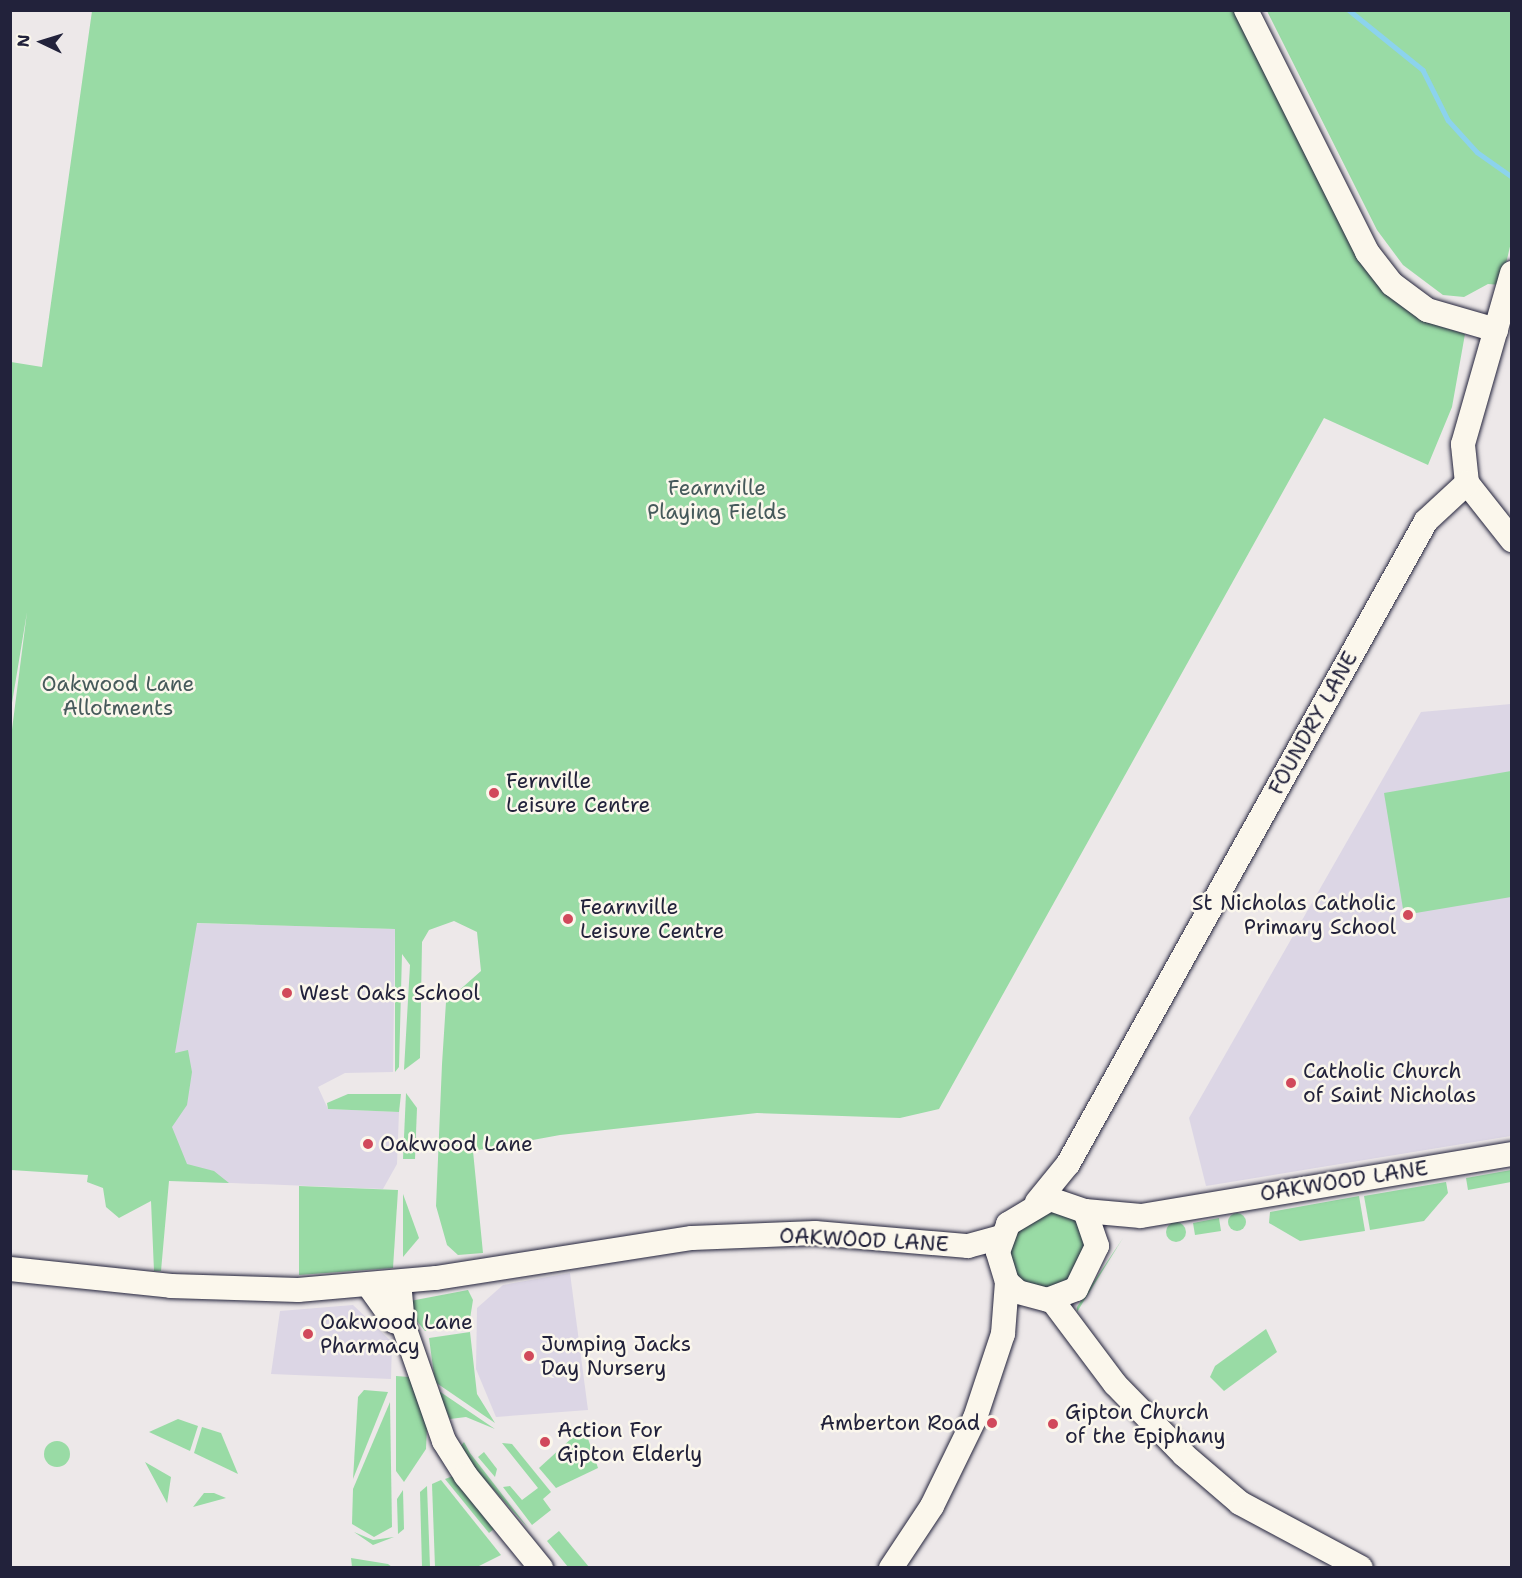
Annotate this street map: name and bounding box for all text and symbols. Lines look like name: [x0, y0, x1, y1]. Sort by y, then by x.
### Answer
north arrow: [12, 12, 72, 72]
text: N: [13, 34, 34, 48]
park label: Fearnville Playing Fields: [647, 475, 787, 525]
street label: FOUNDRY LANE: [1263, 647, 1363, 799]
park label: Oakwood Lane Allotments: [42, 671, 194, 721]
place label: Fernville Leisure Centre: [506, 768, 650, 818]
marker: Fernville Leisure Centre: [487, 786, 501, 800]
place label: St Nicholas Catholic Primary School: [1192, 890, 1396, 940]
place label: Fearnville Leisure Centre: [580, 894, 724, 944]
marker: St Nicholas Catholic Primary School: [1401, 908, 1415, 922]
marker: Fearnville Leisure Centre: [561, 912, 575, 926]
place label: West Oaks School: [299, 980, 480, 1006]
marker: West Oaks School: [280, 986, 294, 1000]
place label: Catholic Church of Saint Nicholas: [1303, 1058, 1476, 1108]
marker: Catholic Church of Saint Nicholas: [1284, 1076, 1298, 1090]
place label: Oakwood Lane: [380, 1131, 533, 1157]
marker: Oakwood Lane: [361, 1137, 375, 1151]
street label: OAKWOOD LANE: [1258, 1155, 1430, 1207]
street label: OAKWOOD LANE: [779, 1223, 949, 1257]
place label: Oakwood Lane Pharmacy: [320, 1309, 473, 1359]
marker: Oakwood Lane Pharmacy: [301, 1327, 315, 1341]
place label: Jumping Jacks Day Nursery: [541, 1331, 691, 1381]
marker: Jumping Jacks Day Nursery: [522, 1349, 536, 1363]
place label: Gipton Church of the Epiphany: [1065, 1399, 1226, 1449]
place label: Amberton Road: [820, 1410, 980, 1436]
marker: Amberton Road: [985, 1416, 999, 1430]
place label: Action For Gipton Elderly: [557, 1417, 702, 1467]
marker: Gipton Church of the Epiphany: [1046, 1417, 1060, 1431]
marker: Action For Gipton Elderly: [538, 1435, 552, 1449]

